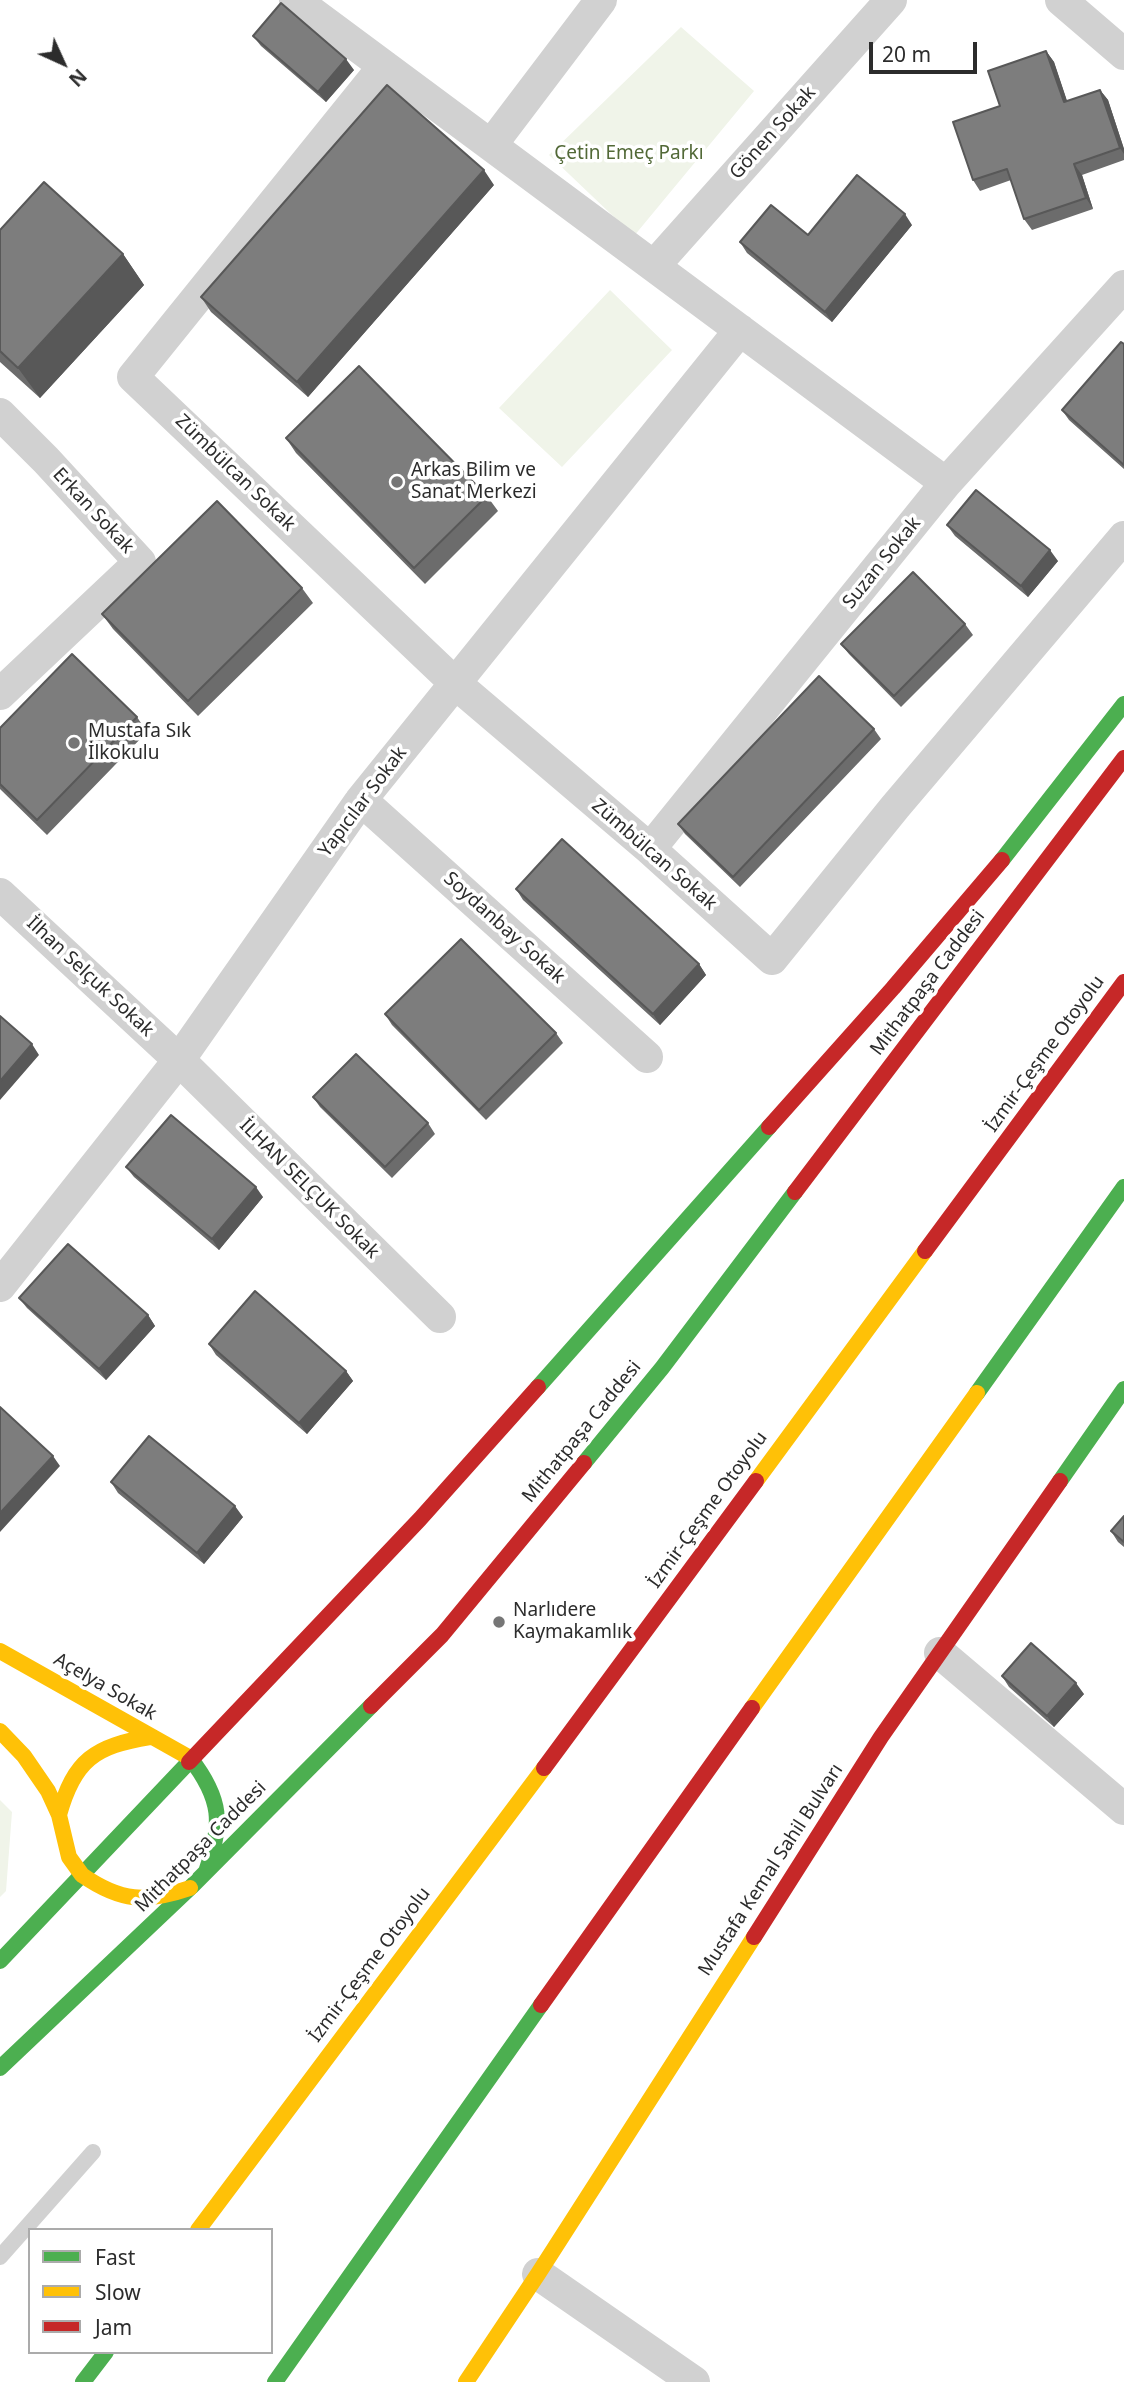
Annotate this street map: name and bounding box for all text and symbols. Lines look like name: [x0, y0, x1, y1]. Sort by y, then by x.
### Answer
north arrow: [28, 28, 98, 98]
scale bar: [872, 28, 981, 72]
text: 20 m: [882, 40, 931, 68]
text: N: [63, 63, 93, 92]
street label: Gönen Sokak: [725, 82, 821, 184]
park label: Çetin Emeç Parkı: [554, 143, 704, 165]
street label: Zümbülcan Sokak: [170, 410, 300, 536]
place label: Arkas Bilim ve Sanat Merkezi: [411, 460, 537, 504]
street label: Erkan Sokak: [48, 463, 138, 559]
marker: Arkas Bilim ve Sanat Merkezi: [389, 474, 405, 490]
street label: Suzan Sokak: [838, 513, 926, 613]
place label: Mustafa Sık İlkokulu: [88, 721, 191, 765]
marker: Mustafa Sık İlkokulu: [66, 735, 82, 751]
street label: Yapıcılar Sokak: [314, 742, 412, 862]
street label: Zümbülcan Sokak: [587, 795, 721, 915]
street label: Soydanbay Sokak: [439, 868, 569, 988]
street label: Mithatpaşa Caddesi: [866, 906, 990, 1060]
street label: İlhan Selçuk Sokak: [22, 912, 158, 1042]
street label: İzmir-Çeşme Otoyolu: [981, 971, 1109, 1137]
street label: İLHAN SELÇUK Sokak: [234, 1114, 384, 1264]
street label: Mithatpaşa Caddesi: [518, 1356, 646, 1508]
street label: İzmir-Çeşme Otoyolu: [644, 1427, 772, 1593]
place label: Narlıdere Kaymakamlık: [513, 1600, 632, 1644]
marker: Narlıdere Kaymakamlık: [491, 1614, 507, 1630]
street label: Açelya Sokak: [49, 1648, 161, 1726]
street label: Mustafa Kemal Sahil Bulvarı: [694, 1760, 848, 1980]
street label: Mithatpaşa Caddesi: [131, 1777, 271, 1917]
street label: İzmir-Çeşme Otoyolu: [304, 1883, 436, 2047]
legend: [28, 2228, 273, 2354]
text: Fast: [95, 2243, 135, 2271]
text: Slow: [95, 2278, 141, 2306]
text: Jam: [95, 2313, 132, 2341]

